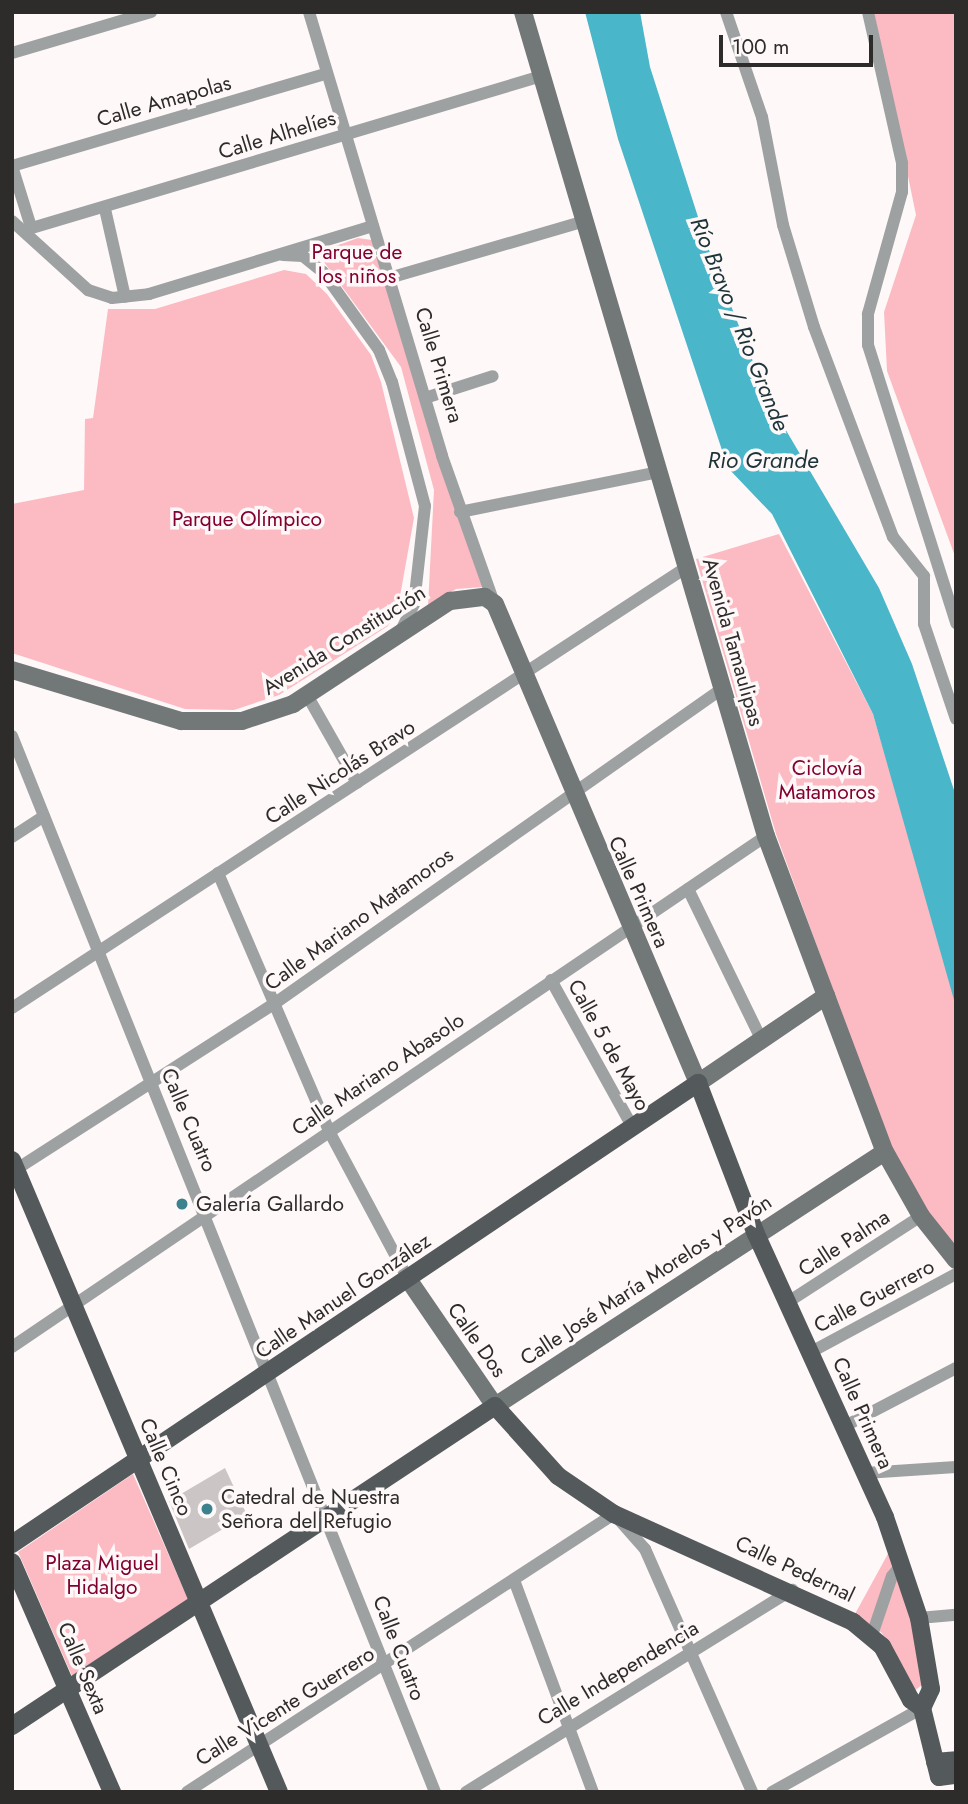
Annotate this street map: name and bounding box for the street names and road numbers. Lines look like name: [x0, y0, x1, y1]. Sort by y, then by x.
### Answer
street label: Calle Amapolas: [94, 70, 234, 132]
street label: Calle Alhelíes: [215, 105, 339, 165]
street label: Calle Primera: [409, 304, 469, 426]
street label: Avenida Tamaulipas: [697, 555, 769, 729]
street label: Avenida Constitución: [258, 580, 430, 700]
street label: Calle Nicolás Bravo: [260, 714, 420, 830]
street label: Calle Primera: [603, 832, 675, 952]
street label: Calle Mariano Matamoros: [260, 842, 458, 996]
street label: Calle 5 de Mayo: [563, 975, 655, 1115]
street label: Calle Mariano Abasolo: [287, 1007, 469, 1141]
street label: Calle Cuatro: [156, 1064, 222, 1176]
street label: Calle José María Morelos y Pavón: [516, 1189, 776, 1371]
street label: Calle Palma: [794, 1204, 894, 1282]
street label: Calle Manuel González: [251, 1228, 435, 1364]
street label: Calle Guerrero: [810, 1254, 938, 1338]
street label: Calle Dos: [442, 1298, 512, 1382]
street label: Calle Primera: [827, 1353, 899, 1473]
street label: Calle Cinco: [134, 1414, 198, 1520]
street label: Calle Pedernal: [731, 1530, 859, 1608]
street label: Calle Cuatro: [367, 1592, 431, 1704]
street label: Calle Independencia: [533, 1615, 703, 1731]
street label: Calle Sexta: [52, 1618, 114, 1718]
street label: Calle Vicente Guerrero: [191, 1641, 379, 1771]

